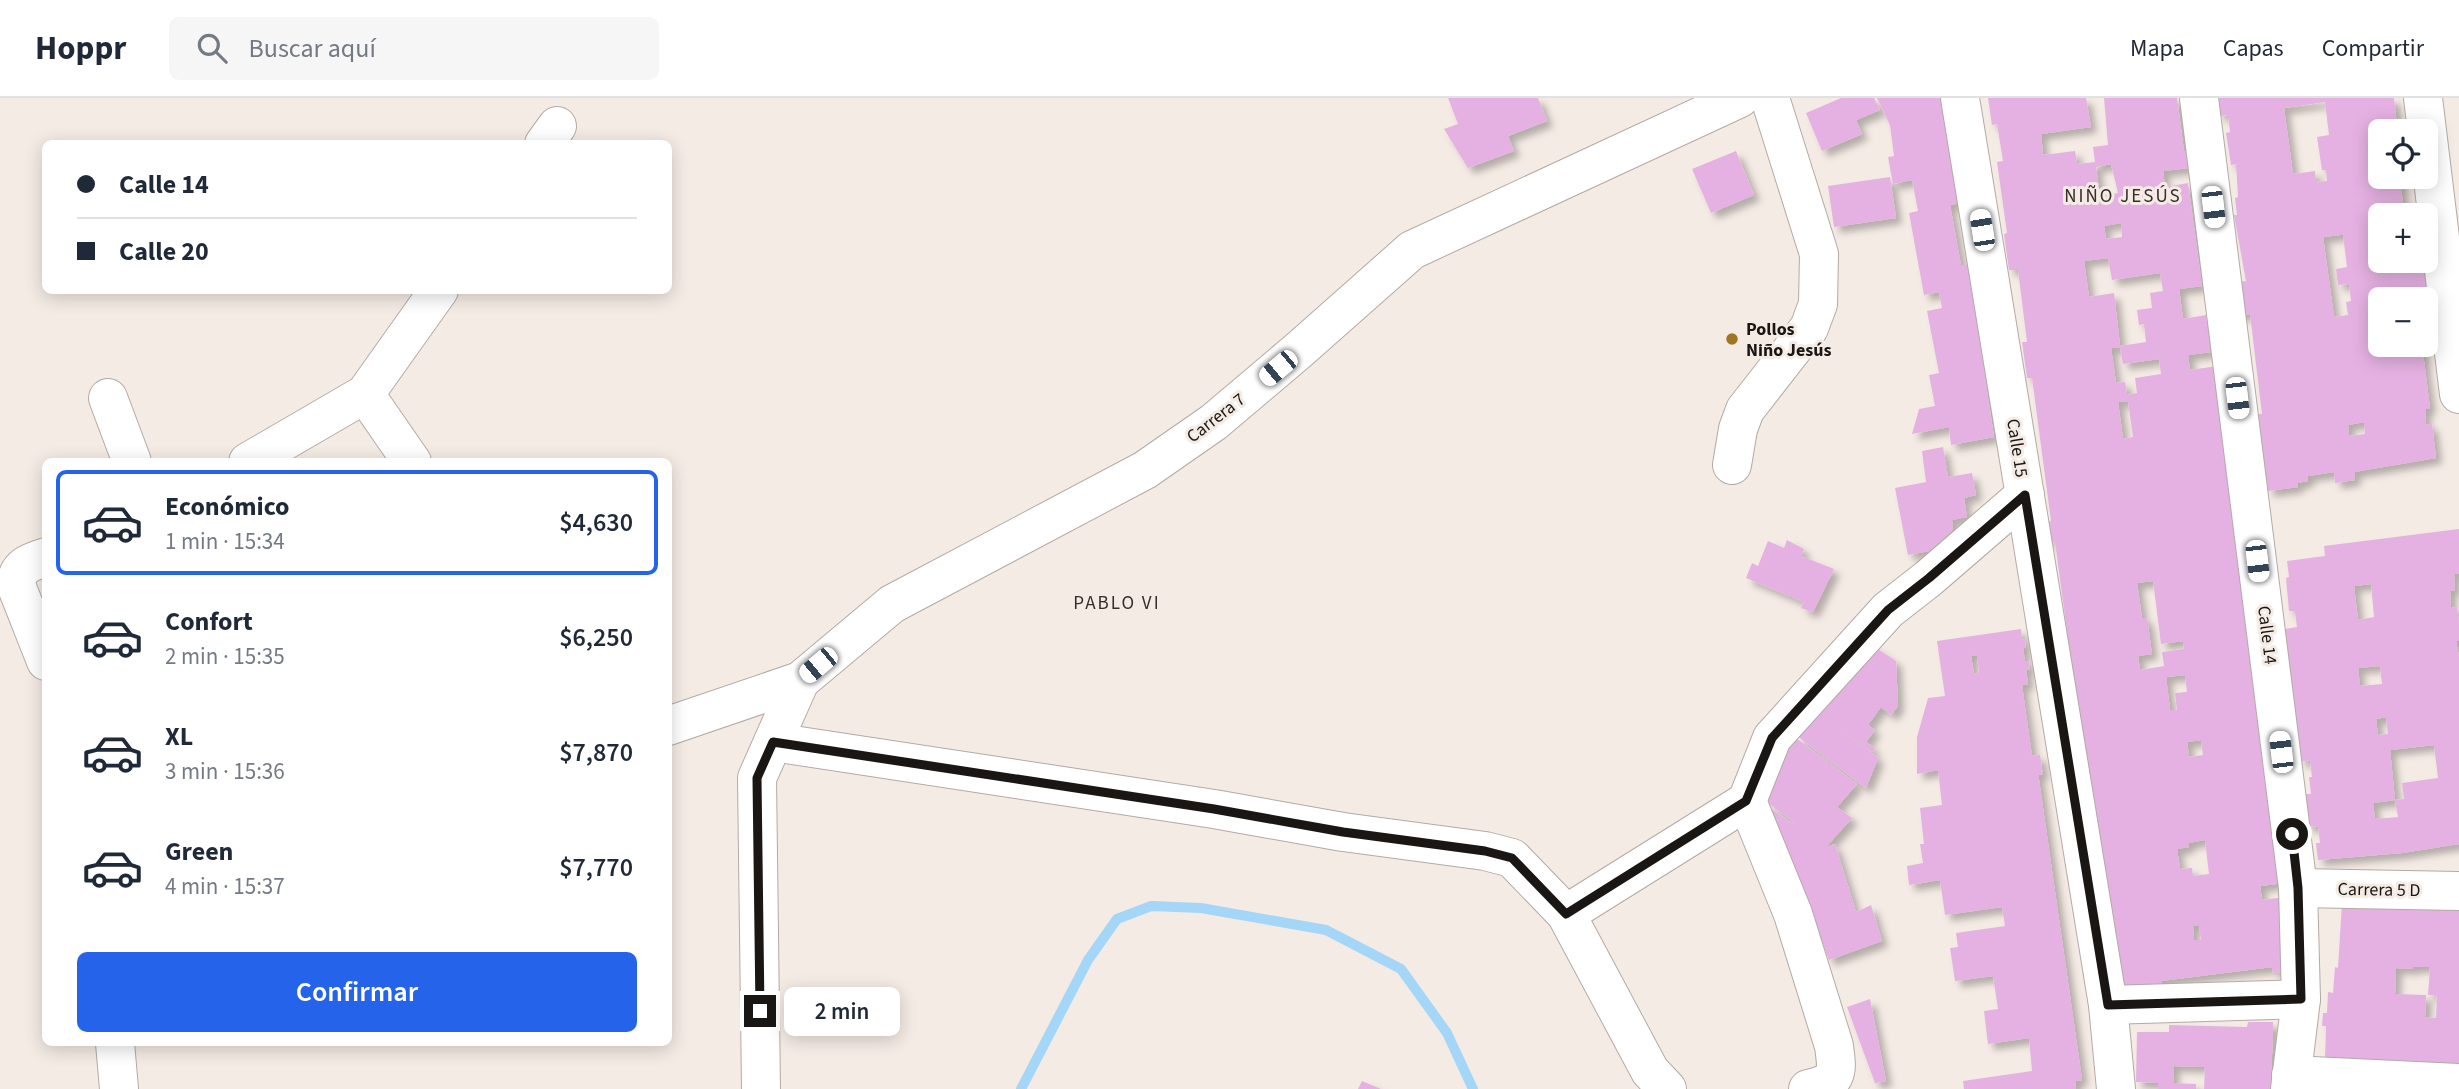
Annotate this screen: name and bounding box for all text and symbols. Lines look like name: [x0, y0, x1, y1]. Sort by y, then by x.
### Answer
search box: [169, 17, 659, 80]
text: Hoppr: [35, 25, 127, 72]
icon: search: [193, 29, 231, 67]
text: Buscar aquí: [249, 30, 376, 67]
text: Mapa: [2130, 31, 2185, 66]
text: Capas: [2223, 31, 2284, 66]
text: Compartir: [2322, 31, 2424, 66]
map controls: [2368, 119, 2438, 357]
button: locate: [2368, 119, 2438, 189]
text: Calle 14: [119, 166, 209, 203]
district label: NIÑO JESÚS: [2064, 183, 2182, 210]
car: [2201, 185, 2226, 229]
button: +: [2368, 203, 2438, 273]
car: [1969, 208, 1996, 252]
text: Calle 20: [119, 233, 209, 270]
button: −: [2368, 287, 2438, 357]
place label: Pollos Niño Jesús: [1746, 317, 1832, 363]
marker: Pollos Niño Jesús: [1724, 331, 1740, 347]
car: [1256, 346, 1301, 390]
car: [2225, 376, 2250, 420]
street label: Carrera 7: [1181, 387, 1251, 449]
street label: Calle 15: [2000, 417, 2034, 479]
text: Económico: [165, 488, 290, 525]
icon: car: [81, 491, 144, 554]
text: $4,630: [559, 504, 633, 541]
text: 1 min · 15:34: [165, 525, 285, 558]
car: [2245, 539, 2270, 583]
district label: PABLO VI: [1073, 590, 1161, 617]
text: Confort: [165, 603, 253, 640]
street label: Calle 14: [2251, 604, 2283, 666]
icon: car: [81, 606, 144, 669]
text: $6,250: [559, 619, 633, 656]
text: 2 min · 15:35: [165, 640, 285, 673]
car: [796, 643, 841, 687]
text: XL: [165, 718, 193, 755]
icon: car: [81, 721, 144, 784]
car: [2269, 730, 2294, 774]
text: $7,870: [559, 734, 633, 771]
text: 3 min · 15:36: [165, 755, 285, 788]
route start: [2276, 818, 2308, 850]
text: Green: [165, 833, 233, 870]
icon: car: [81, 836, 144, 899]
text: $7,770: [559, 849, 633, 886]
text: 4 min · 15:37: [165, 870, 285, 903]
street label: Carrera 5 D: [2337, 877, 2421, 903]
button: Confirmar: [77, 952, 637, 1032]
callout: 2 min: [784, 986, 900, 1035]
route end: [744, 995, 776, 1027]
text: 2 min: [815, 995, 869, 1028]

